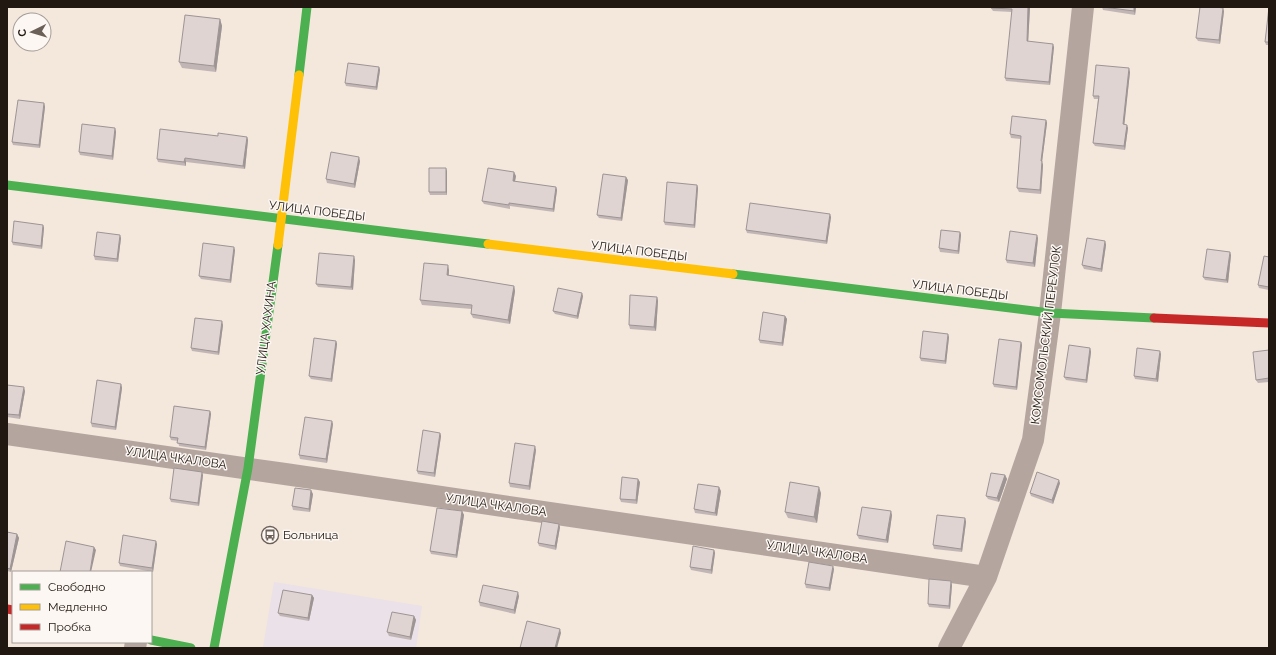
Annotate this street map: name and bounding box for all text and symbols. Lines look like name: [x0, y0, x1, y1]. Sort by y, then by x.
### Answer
north arrow: [12, 12, 52, 52]
text: С: [16, 28, 29, 37]
street label: УЛИЦА ПОБЕДЫ: [268, 198, 366, 224]
street label: УЛИЦА ПОБЕДЫ: [590, 238, 688, 264]
street label: КОМСОМОЛЬСКИЙ ПЕРЕУЛОК: [1028, 244, 1064, 425]
street label: УЛИЦА ПОБЕДЫ: [911, 277, 1009, 303]
street label: УЛИЦА ХАХИНА: [253, 280, 279, 376]
street label: УЛИЦА ЧКАЛОВА: [125, 444, 227, 472]
street label: УЛИЦА ЧКАЛОВА: [445, 491, 547, 519]
bus stop icon: Больница: [260, 525, 280, 545]
place label: Больница: [283, 528, 338, 542]
street label: УЛИЦА ЧКАЛОВА: [766, 538, 868, 566]
legend: [12, 571, 152, 643]
text: Свободно: [48, 580, 105, 594]
text: Медленно: [48, 600, 107, 614]
text: Пробка: [48, 620, 91, 634]

